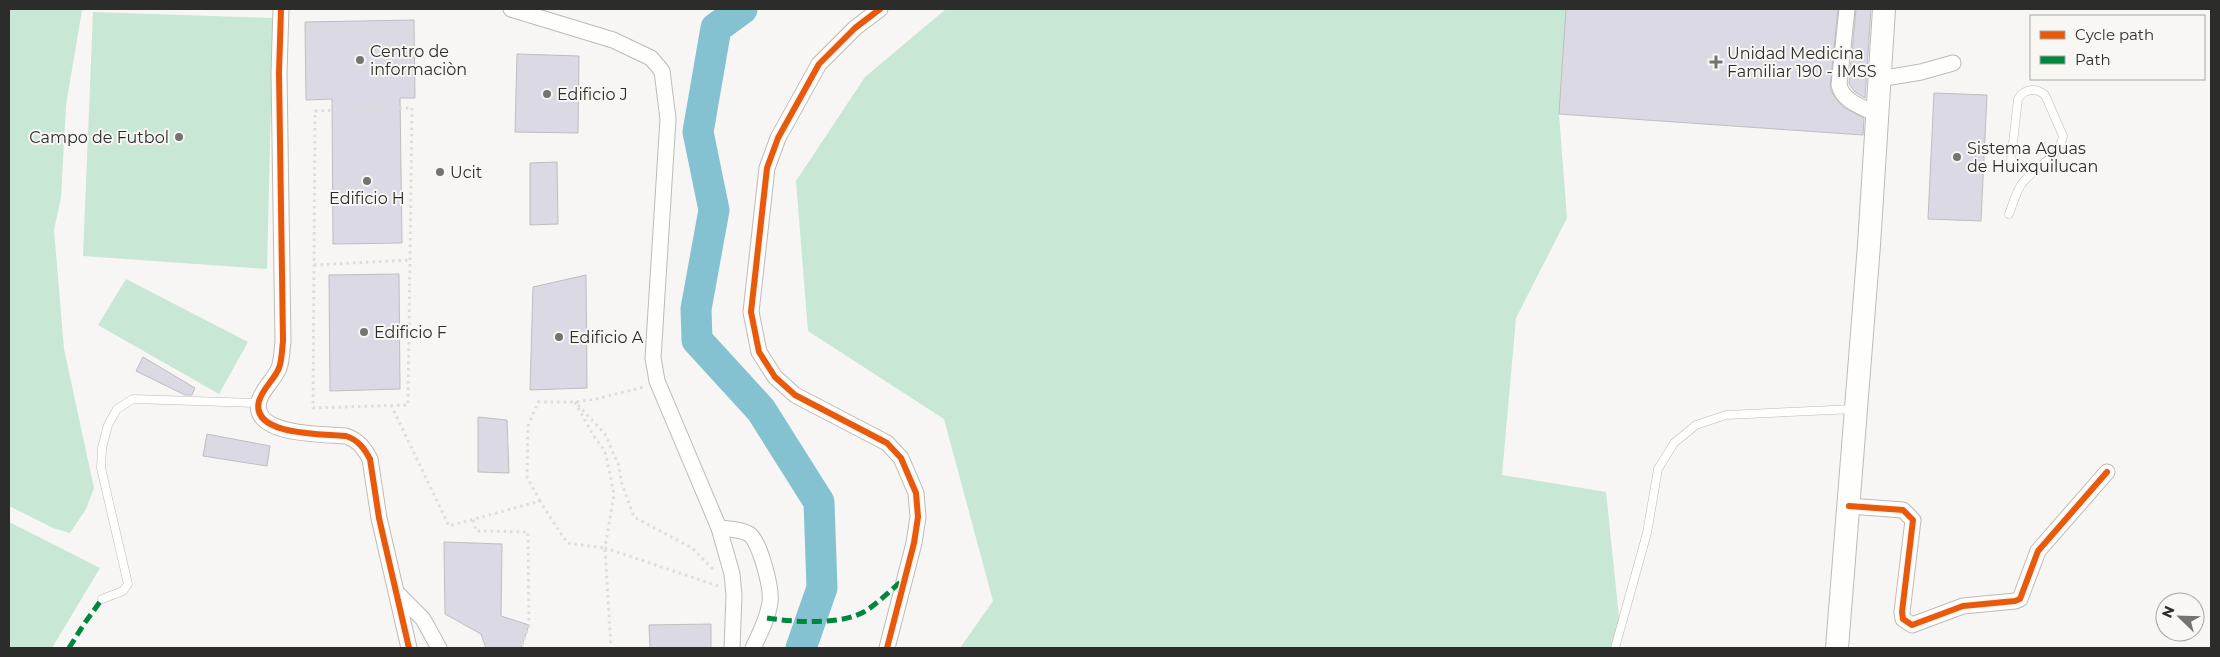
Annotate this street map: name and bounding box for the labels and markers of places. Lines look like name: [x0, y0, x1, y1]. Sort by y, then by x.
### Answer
place label: Centro de informaciòn: [370, 42, 467, 79]
place label: Unidad Medicina Familiar 190 - IMSS: [1727, 44, 1877, 81]
marker: Centro de informaciòn: [354, 54, 366, 66]
marker: Unidad Medicina Familiar 190 - IMSS: [1709, 55, 1723, 69]
place label: Edificio J: [557, 85, 628, 104]
marker: Edificio J: [541, 88, 553, 100]
place label: Campo de Futbol: [29, 128, 169, 147]
marker: Campo de Futbol: [173, 131, 185, 143]
place label: Sistema Aguas de Huixquilucan: [1967, 139, 2098, 176]
marker: Sistema Aguas de Huixquilucan: [1951, 151, 1963, 163]
place label: Ucit: [450, 163, 483, 182]
marker: Ucit: [434, 166, 446, 178]
marker: Edificio H: [361, 175, 373, 187]
place label: Edificio H: [329, 189, 405, 208]
place label: Edificio F: [374, 323, 447, 342]
marker: Edificio F: [358, 326, 370, 338]
place label: Edificio A: [569, 328, 644, 347]
marker: Edificio A: [553, 331, 565, 343]

